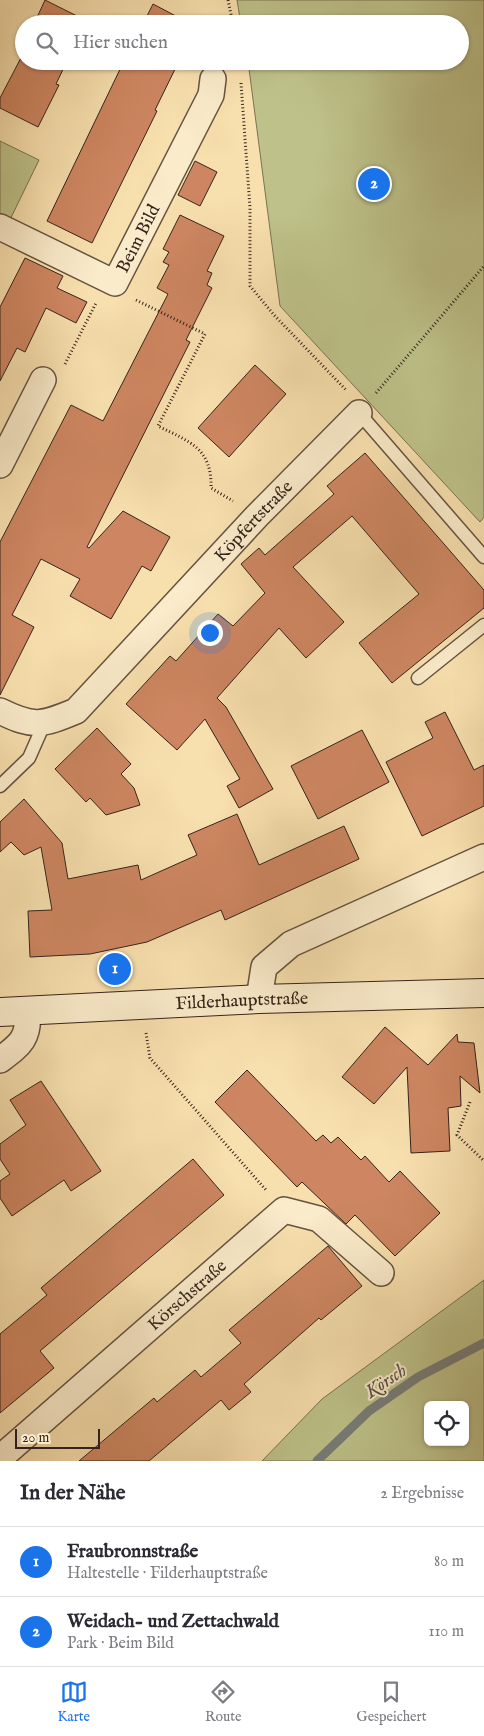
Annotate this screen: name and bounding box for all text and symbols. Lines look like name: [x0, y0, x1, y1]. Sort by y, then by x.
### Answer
search box: [15, 15, 469, 70]
icon: search: [33, 29, 61, 57]
text: Hier suchen: [73, 31, 168, 55]
pin: 2: [358, 165, 390, 203]
street label: Beim Bild: [112, 200, 166, 277]
street label: Köpfertstraße: [210, 476, 299, 568]
your location: [197, 620, 223, 646]
pin: 1: [99, 950, 131, 988]
street label: Filderhauptstraße: [175, 988, 308, 1016]
street label: Körschstraße: [144, 1255, 232, 1337]
water label: Körsch: [360, 1359, 412, 1405]
map controls: [424, 1401, 469, 1446]
button: locate: [424, 1401, 469, 1446]
scale bar: [15, 1426, 100, 1449]
text: 20 m: [22, 1429, 49, 1447]
text: In der Nähe: [20, 1480, 126, 1507]
text: 2 Ergebnisse: [380, 1484, 464, 1504]
text: Fraubronnstraße: [67, 1540, 198, 1564]
text: 1: [33, 1552, 39, 1572]
text: 80 m: [434, 1552, 464, 1572]
text: Haltestelle · Filderhauptstraße: [67, 1564, 268, 1584]
text: Weidach- und Zettachwald: [67, 1610, 279, 1634]
text: 2: [32, 1622, 40, 1642]
text: 110 m: [428, 1622, 464, 1642]
text: Park · Beim Bild: [67, 1634, 174, 1654]
tab: Karte: [57, 1678, 90, 1726]
tab: Route: [205, 1678, 242, 1726]
tab: Gespeichert: [357, 1678, 426, 1726]

